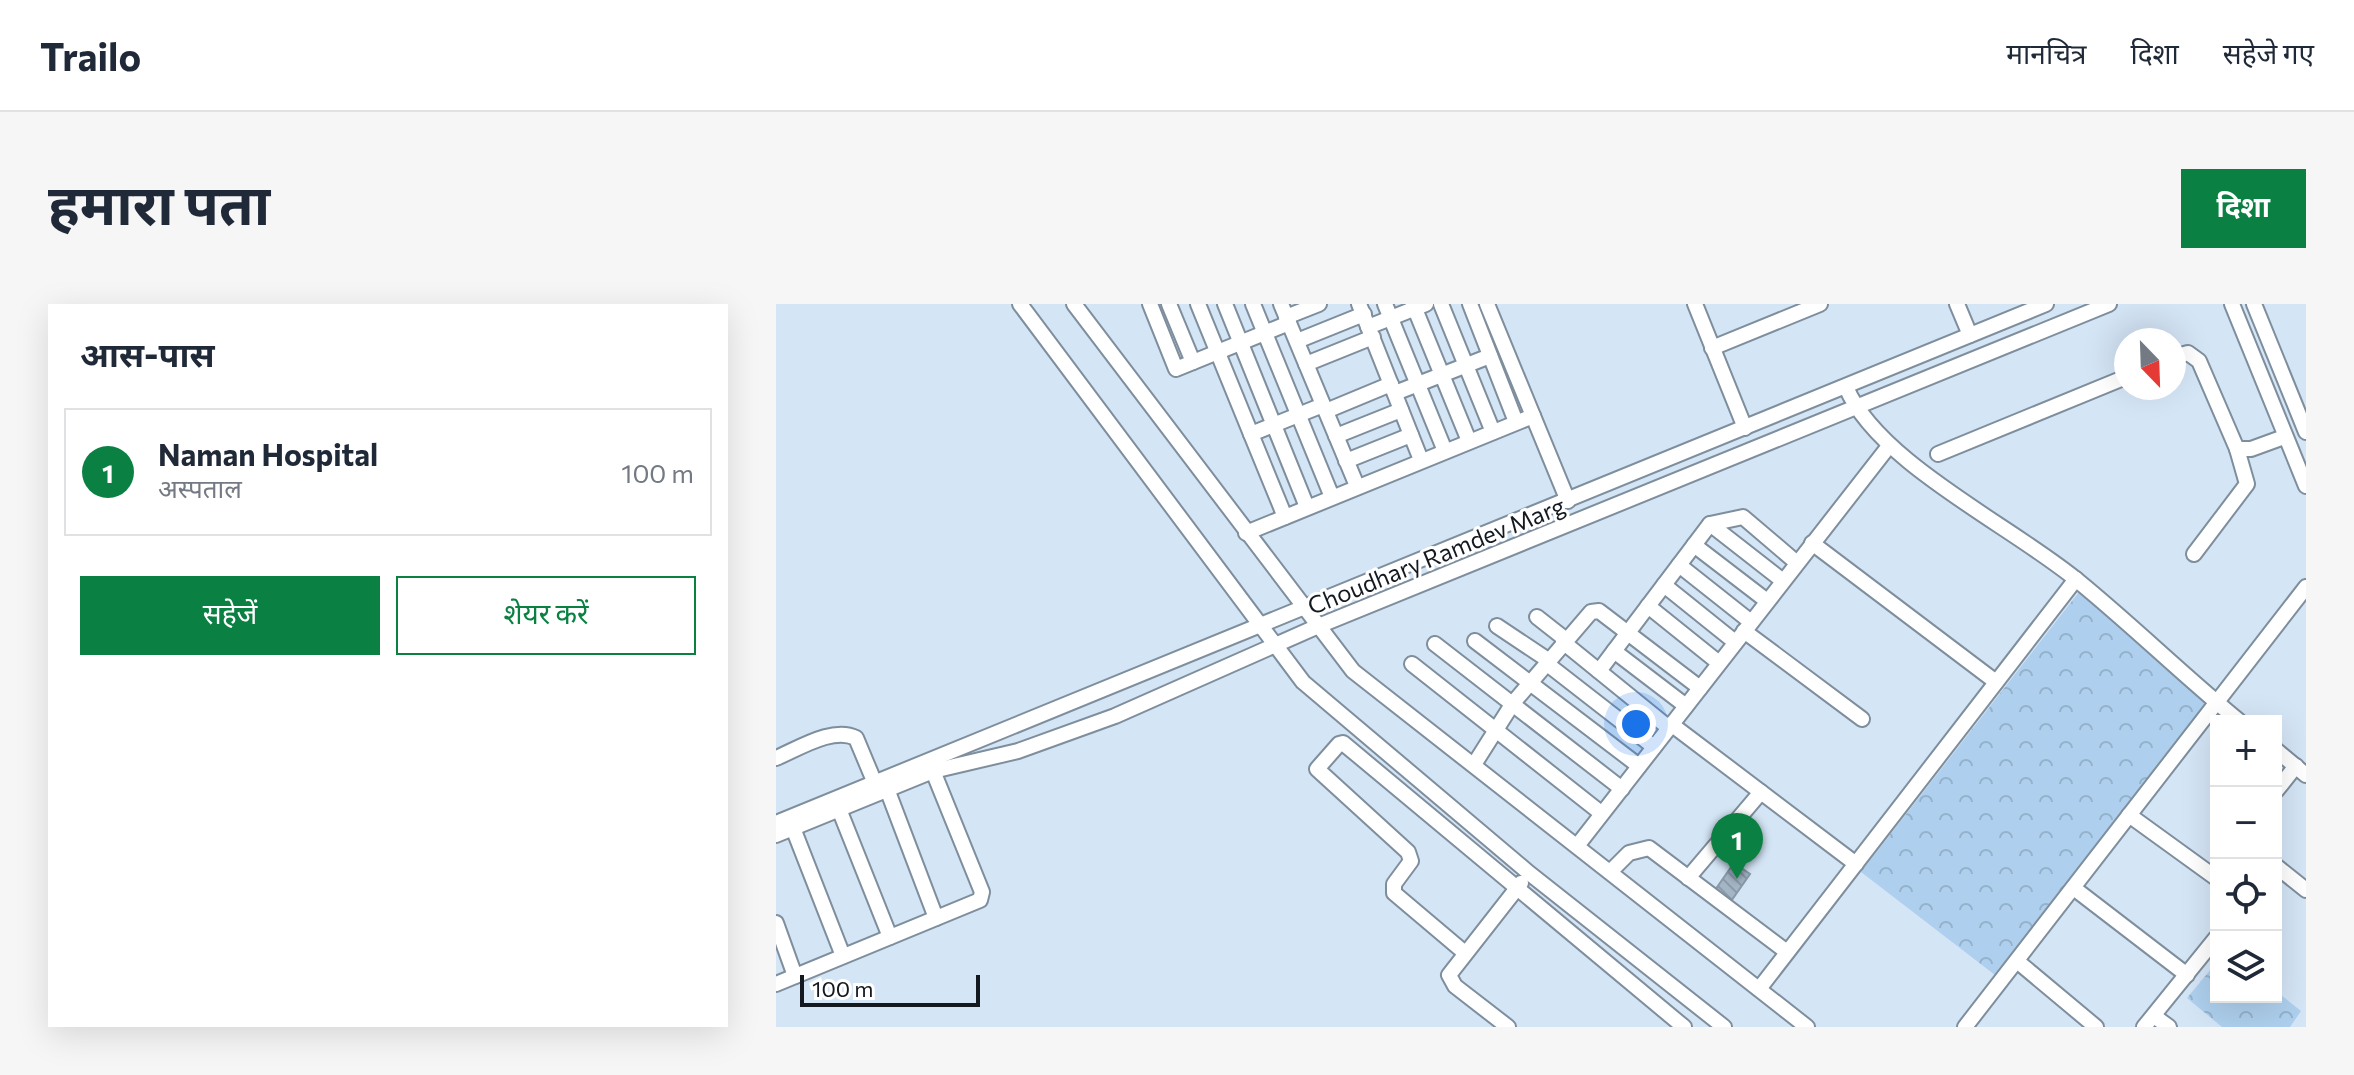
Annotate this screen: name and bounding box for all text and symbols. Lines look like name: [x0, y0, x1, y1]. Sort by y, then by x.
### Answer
text: Trailo: [40, 32, 141, 79]
text: मानचित्र: [2006, 36, 2086, 70]
text: दिशा: [2130, 36, 2179, 70]
text: सहेजे गए: [2223, 36, 2314, 70]
text: हमारा पता: [48, 168, 270, 237]
button: दिशा: [2181, 169, 2306, 248]
north arrow: [2114, 328, 2186, 400]
text: आस-पास: [80, 332, 215, 374]
text: Naman Hospital: [158, 435, 378, 472]
text: 1: [102, 457, 114, 488]
text: 100 m: [621, 457, 694, 488]
text: अस्पताल: [158, 472, 242, 503]
street label: Choudhary Ramdev Marg: [1303, 490, 1569, 620]
button: सहेजें: [80, 576, 380, 655]
button: शेयर करें: [396, 576, 696, 655]
your location: [1616, 704, 1656, 744]
map controls: [2210, 715, 2282, 1003]
button: +: [2210, 715, 2282, 787]
button: −: [2210, 787, 2282, 859]
pin: 1: [1711, 813, 1763, 879]
button: locate: [2210, 859, 2282, 931]
button: layers: [2210, 931, 2282, 1003]
scale bar: [800, 971, 980, 1007]
text: 100 m: [812, 975, 874, 1002]

